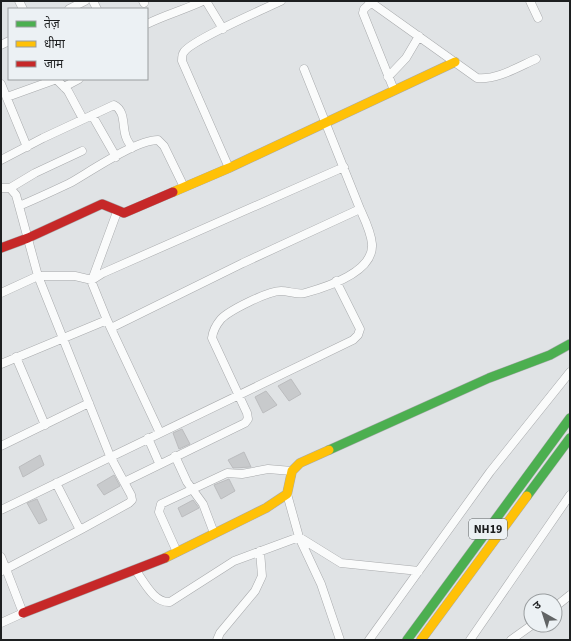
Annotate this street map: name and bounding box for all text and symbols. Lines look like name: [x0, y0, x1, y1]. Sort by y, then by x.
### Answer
legend: [8, 8, 148, 80]
text: तेज़: [44, 16, 61, 33]
text: धीमा: [44, 36, 66, 53]
text: जाम: [44, 56, 64, 73]
road number: NH19: [469, 519, 507, 539]
north arrow: [523, 593, 563, 633]
text: उ: [530, 597, 545, 613]

